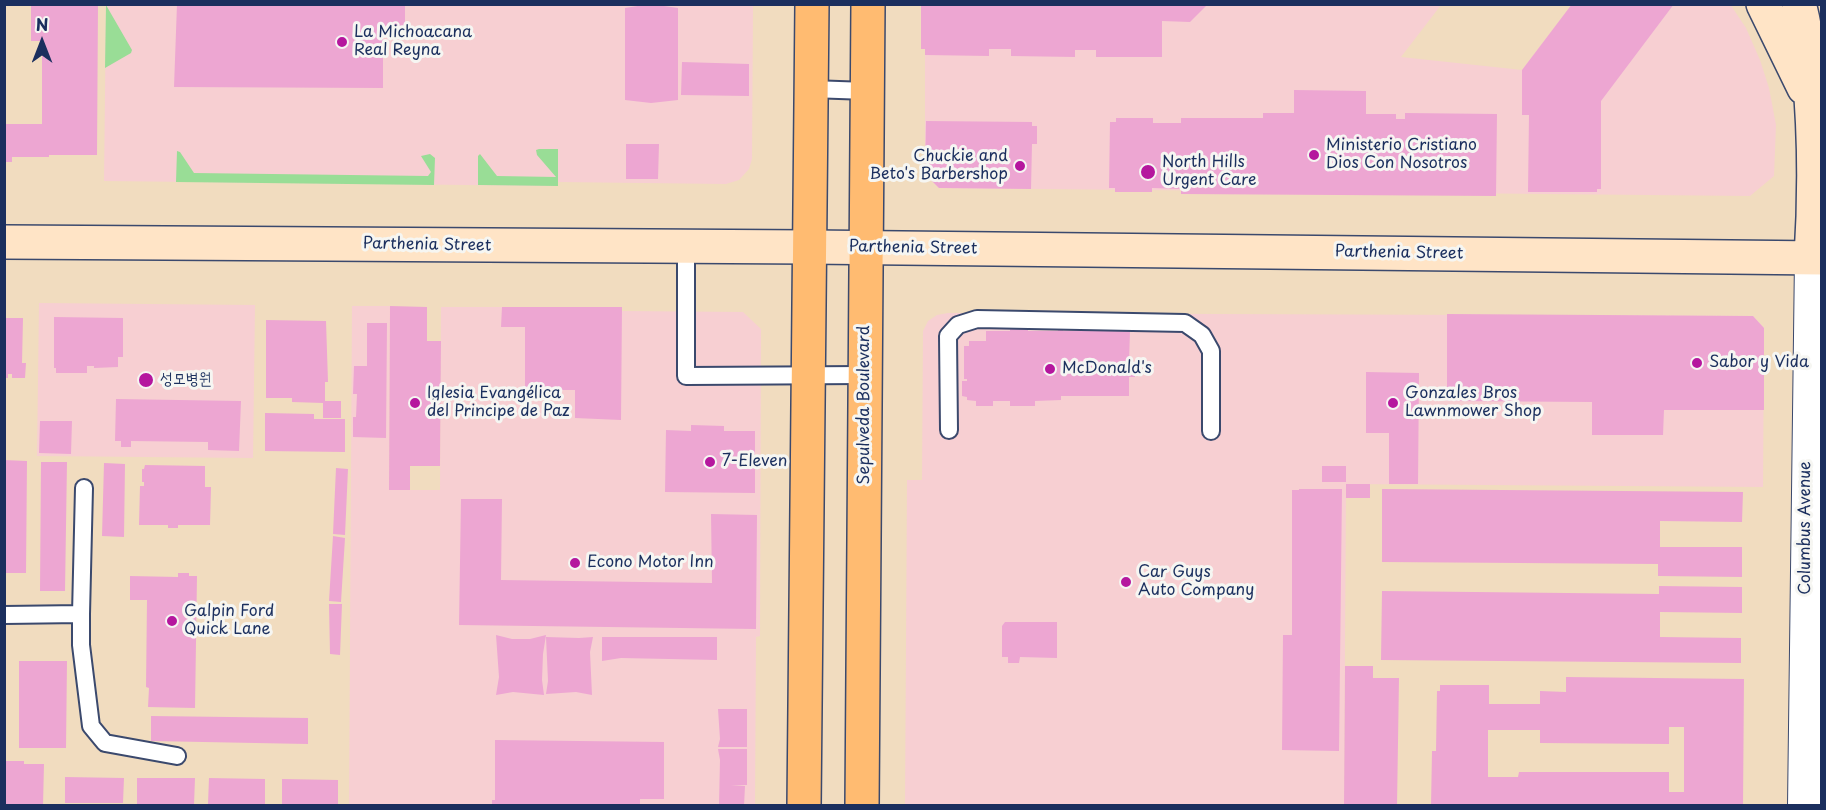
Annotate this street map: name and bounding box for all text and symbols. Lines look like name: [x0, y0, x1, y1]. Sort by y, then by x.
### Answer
north arrow: [12, 12, 72, 72]
text: N: [36, 12, 48, 36]
place label: La Michoacana Real Reyna: [354, 23, 472, 61]
marker: La Michoacana Real Reyna: [335, 35, 349, 49]
place label: Ministerio Cristiano Dios Con Nosotros: [1326, 136, 1477, 174]
place label: Chuckie and Beto's Barbershop: [870, 147, 1008, 185]
marker: Ministerio Cristiano Dios Con Nosotros: [1307, 148, 1321, 162]
place label: North Hills Urgent Care: [1162, 153, 1257, 191]
marker: Chuckie and Beto's Barbershop: [1013, 159, 1027, 173]
marker: North Hills Urgent Care: [1139, 163, 1157, 181]
street label: Parthenia Street: [362, 234, 492, 256]
street label: Parthenia Street: [848, 237, 978, 259]
street label: Parthenia Street: [1334, 242, 1464, 264]
street label: Sepulveda Boulevard: [855, 326, 875, 484]
place label: Sabor y Vida: [1709, 353, 1809, 373]
marker: Sabor y Vida: [1690, 356, 1704, 370]
place label: McDonald's: [1062, 359, 1152, 379]
marker: McDonald's: [1043, 362, 1057, 376]
place label: 성모병원: [160, 370, 212, 390]
marker: 성모병원: [137, 371, 155, 389]
place label: Iglesia Evangélica del Principe de Paz: [427, 384, 570, 422]
place label: Gonzales Bros Lawnmower Shop: [1405, 384, 1542, 422]
marker: Iglesia Evangélica del Principe de Paz: [408, 396, 422, 410]
marker: Gonzales Bros Lawnmower Shop: [1386, 396, 1400, 410]
place label: 7-Eleven: [722, 452, 787, 472]
marker: 7-Eleven: [703, 455, 717, 469]
street label: Columbus Avenue: [1796, 461, 1816, 595]
place label: Econo Motor Inn: [587, 553, 714, 573]
marker: Econo Motor Inn: [568, 556, 582, 570]
place label: Car Guys Auto Company: [1138, 563, 1254, 601]
marker: Car Guys Auto Company: [1119, 575, 1133, 589]
place label: Galpin Ford Quick Lane: [184, 602, 274, 640]
marker: Galpin Ford Quick Lane: [165, 614, 179, 628]

